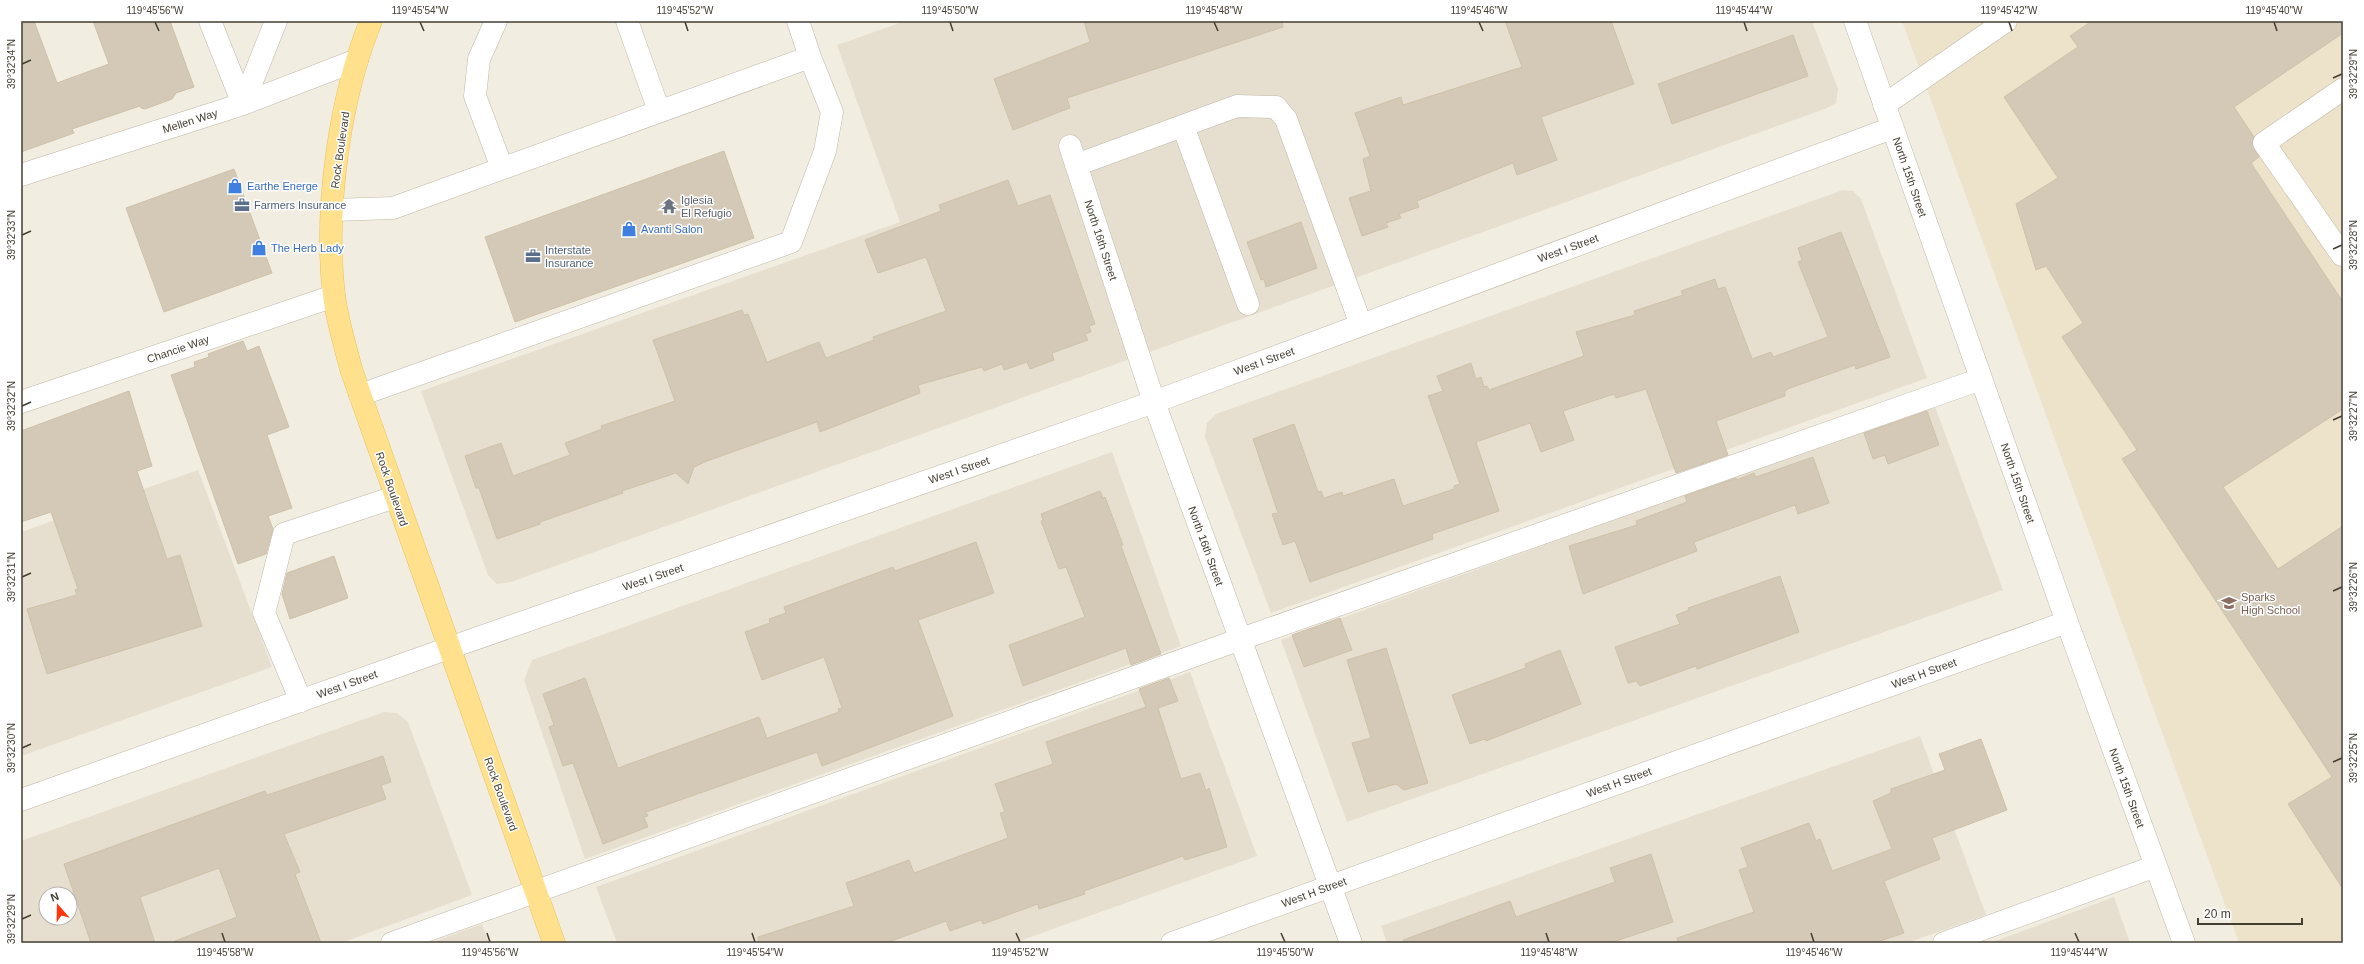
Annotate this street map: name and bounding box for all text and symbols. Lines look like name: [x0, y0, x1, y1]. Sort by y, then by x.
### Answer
text: 119°45'56"W: [126, 5, 184, 16]
text: 119°45'54"W: [391, 5, 449, 16]
text: 119°45'52"W: [656, 5, 714, 16]
text: 119°45'50"W: [921, 5, 979, 16]
text: 119°45'48"W: [1185, 5, 1243, 16]
text: 119°45'46"W: [1450, 5, 1508, 16]
text: 119°45'44"W: [1715, 5, 1773, 16]
text: 119°45'42"W: [1980, 5, 2038, 16]
text: 119°45'40"W: [2245, 5, 2303, 16]
text: 39°32'34"N: [6, 39, 17, 89]
text: 39°32'29"N: [2348, 49, 2359, 99]
street label: Mellen Way: [161, 106, 219, 136]
street label: Rock Boulevard: [329, 111, 351, 189]
street label: North 15th Street: [1891, 135, 1929, 219]
shop icon: Earthe Energe: [226, 177, 244, 195]
place label: Earthe Energe: [247, 180, 318, 192]
place label: Iglesia El Refugio: [681, 194, 732, 219]
office icon: Farmers Insurance: [233, 196, 251, 214]
temple icon: Iglesia El Refugio: [660, 197, 678, 215]
street label: North 16th Street: [1082, 198, 1120, 282]
place label: Farmers Insurance: [254, 199, 346, 211]
text: 39°32'33"N: [6, 210, 17, 260]
shop icon: Avanti Salon: [620, 220, 638, 238]
text: 39°32'28"N: [2348, 220, 2359, 270]
place label: Avanti Salon: [641, 223, 703, 235]
street label: West I Street: [1536, 232, 1600, 264]
shop icon: The Herb Lady: [250, 239, 268, 257]
place label: The Herb Lady: [271, 242, 344, 254]
place label: Interstate Insurance: [545, 244, 593, 269]
office icon: Interstate Insurance: [524, 247, 542, 265]
street label: Chancie Way: [145, 333, 211, 365]
street label: West I Street: [1232, 345, 1296, 377]
text: 39°32'32"N: [6, 381, 17, 431]
text: 39°32'27"N: [2348, 391, 2359, 441]
street label: North 15th Street: [1999, 441, 2037, 525]
street label: Rock Boulevard: [374, 450, 410, 528]
street label: West I Street: [927, 454, 991, 486]
street label: North 16th Street: [1186, 505, 1226, 587]
text: 39°32'31"N: [6, 552, 17, 602]
street label: West I Street: [621, 561, 685, 593]
text: 39°32'26"N: [2348, 562, 2359, 612]
place label: Sparks High School: [2241, 591, 2300, 616]
school or university icon: Sparks High School: [2220, 594, 2238, 612]
street label: West H Street: [1890, 656, 1958, 690]
street label: West I Street: [315, 668, 379, 700]
text: 39°32'30"N: [6, 723, 17, 773]
text: 39°32'25"N: [2348, 733, 2359, 783]
street label: North 15th Street: [2107, 747, 2147, 829]
street label: Rock Boulevard: [482, 755, 520, 833]
street label: West H Street: [1585, 765, 1653, 799]
street label: West H Street: [1280, 875, 1348, 909]
north arrow: [38, 886, 78, 926]
text: N: [49, 890, 60, 904]
text: 39°32'29"N: [6, 894, 17, 944]
scale bar: [2198, 900, 2302, 926]
text: 20 m: [2204, 907, 2231, 921]
text: 119°45'58"W: [196, 947, 254, 958]
text: 119°45'56"W: [461, 947, 519, 958]
text: 119°45'54"W: [726, 947, 784, 958]
text: 119°45'52"W: [991, 947, 1049, 958]
text: 119°45'50"W: [1256, 947, 1314, 958]
text: 119°45'48"W: [1520, 947, 1578, 958]
text: 119°45'46"W: [1785, 947, 1843, 958]
text: 119°45'44"W: [2050, 947, 2108, 958]

